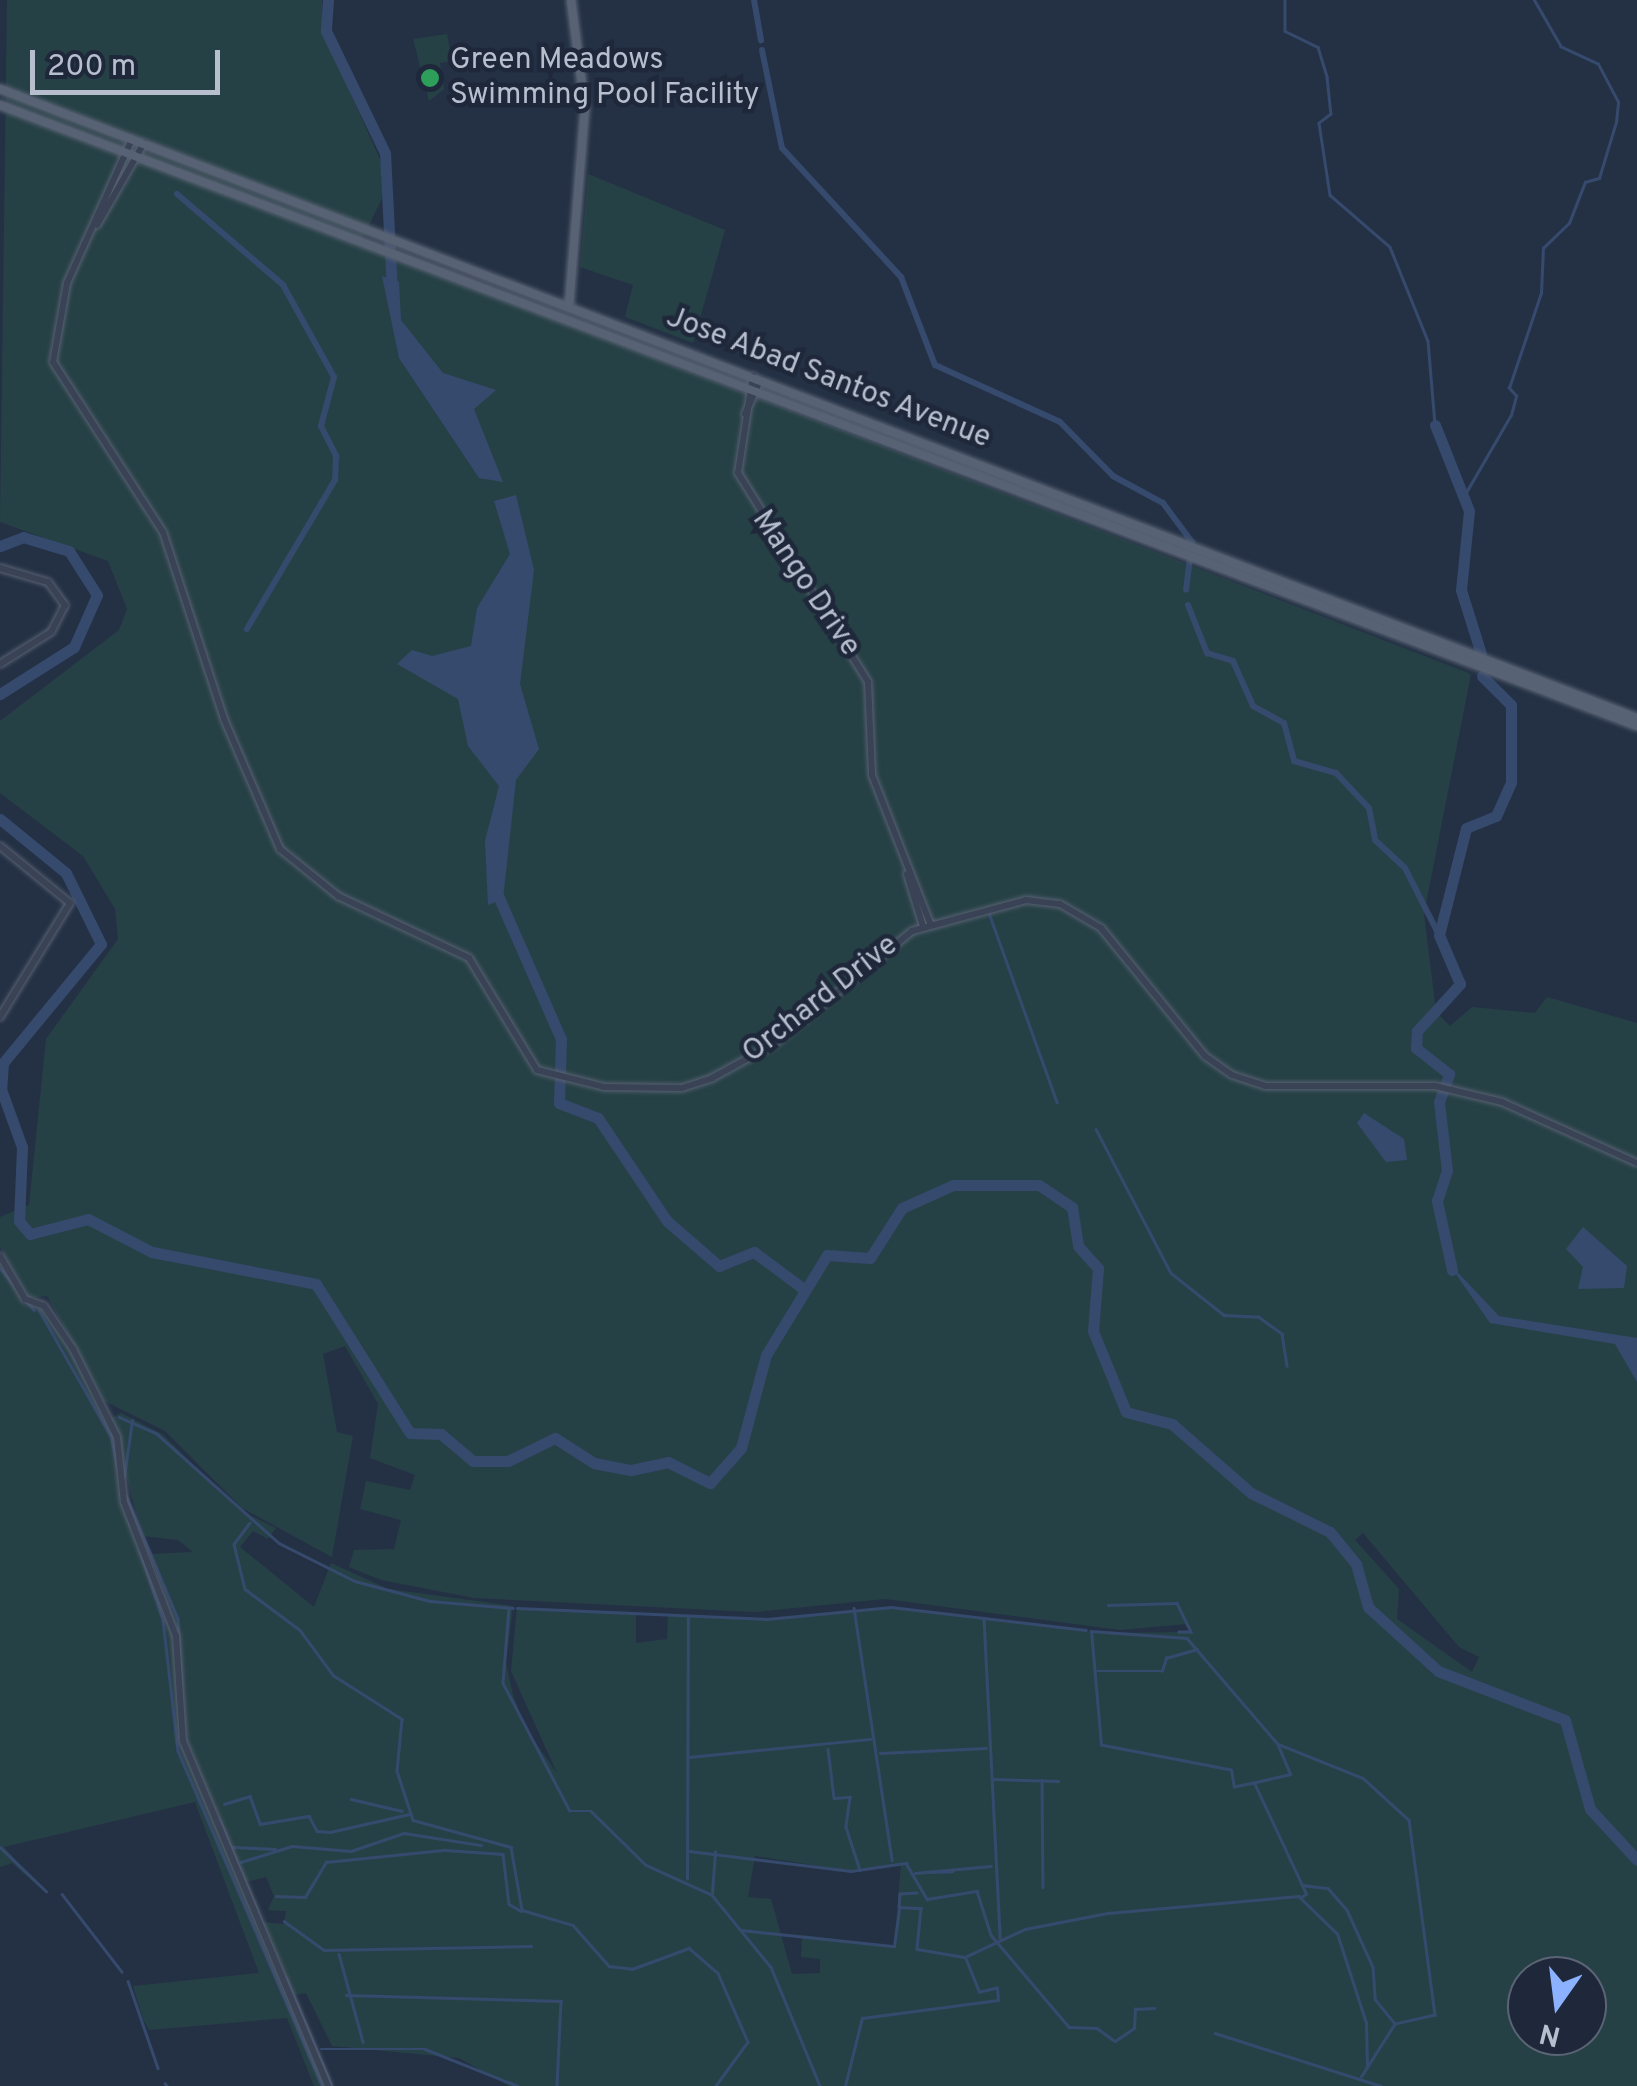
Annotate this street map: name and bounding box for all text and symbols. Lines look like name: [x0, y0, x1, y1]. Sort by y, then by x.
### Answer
scale bar: [35, 30, 225, 92]
place label: Green Meadows Swimming Pool Facility: [450, 43, 759, 114]
text: 200 m: [47, 49, 136, 86]
marker: Green Meadows Swimming Pool Facility: [419, 67, 441, 89]
street label: Jose Abad Santos Avenue: [660, 300, 996, 458]
street label: Mango Drive: [743, 504, 867, 664]
street label: Orchard Drive: [736, 928, 906, 1072]
north arrow: [1507, 1956, 1607, 2056]
text: N: [1536, 2013, 1564, 2053]

